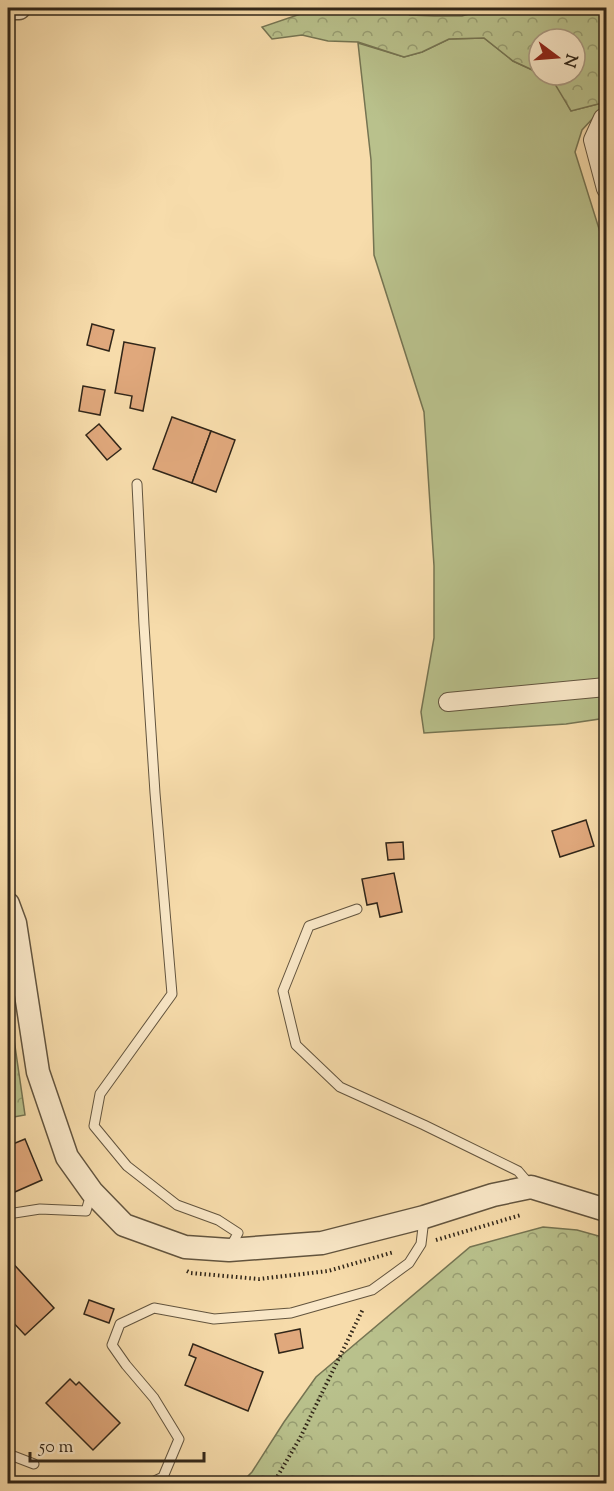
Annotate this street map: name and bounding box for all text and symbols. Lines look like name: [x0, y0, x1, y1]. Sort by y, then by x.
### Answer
north arrow: [527, 27, 587, 87]
text: N: [556, 51, 582, 70]
scale bar: [30, 1425, 204, 1463]
text: 50 m: [38, 1435, 74, 1461]

